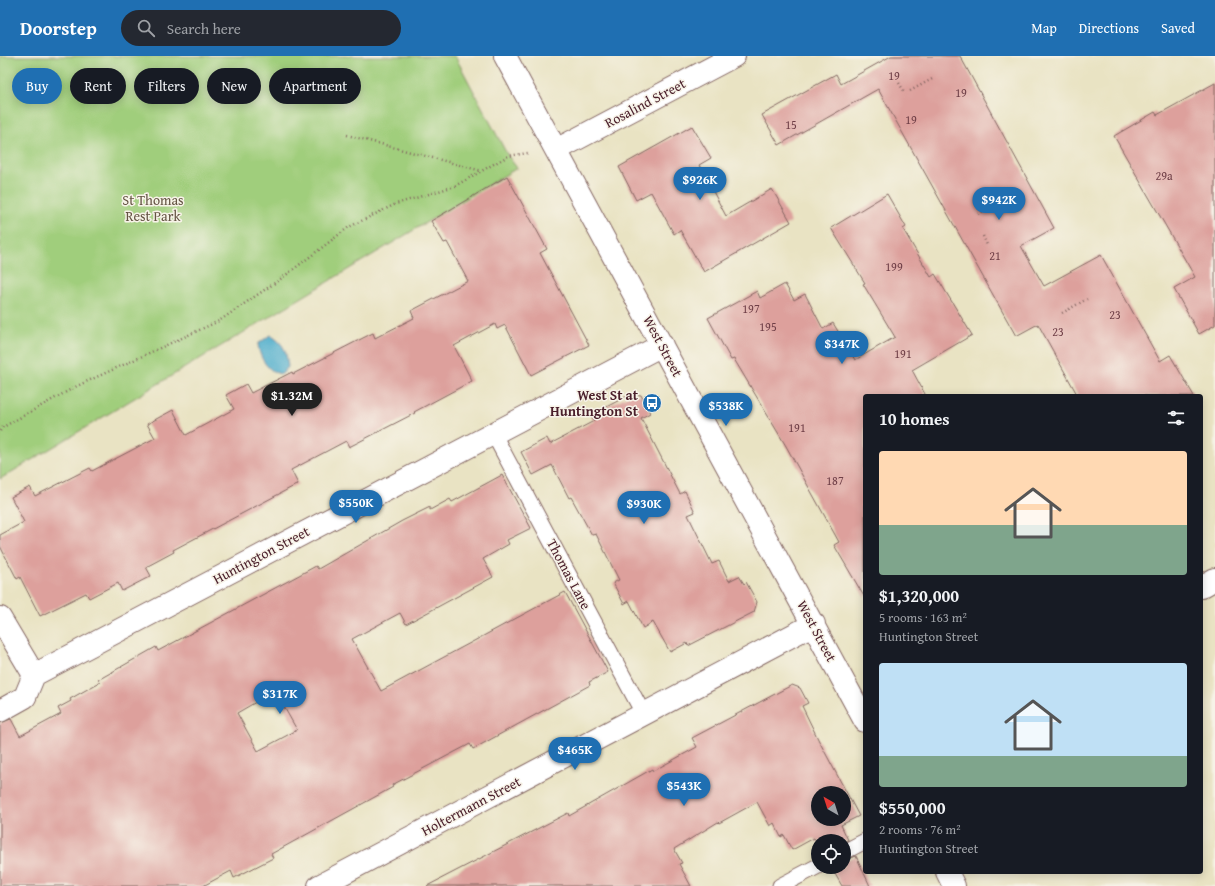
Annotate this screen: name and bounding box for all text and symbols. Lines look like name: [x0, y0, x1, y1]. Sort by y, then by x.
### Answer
search box: [121, 10, 401, 46]
text: Doorstep: [20, 14, 97, 42]
icon: search: [135, 17, 157, 39]
text: Search here: [167, 18, 241, 39]
text: Map: [1031, 18, 1057, 38]
text: Directions: [1079, 18, 1139, 38]
text: Saved: [1161, 18, 1195, 38]
house number: 19: [888, 67, 900, 84]
chip: Buy: [12, 68, 62, 104]
chip: Rent: [70, 68, 126, 104]
chip: Filters: [134, 68, 199, 104]
chip: New: [207, 68, 261, 104]
chip: Apartment: [269, 68, 361, 104]
street label: Rosalind Street: [601, 73, 689, 133]
house number: 19: [955, 84, 967, 101]
house number: 19: [905, 111, 917, 128]
house number: 15: [785, 116, 797, 133]
pin: $926K: [672, 167, 728, 201]
house number: 29a: [1155, 167, 1173, 184]
text: $926K: [682, 170, 718, 189]
pin: $942K: [971, 187, 1027, 221]
park label: St Thomas Rest Park: [122, 190, 184, 226]
text: $942K: [981, 190, 1017, 209]
house number: 21: [989, 247, 1001, 264]
house number: 199: [885, 258, 903, 275]
house number: 197: [742, 300, 760, 317]
house number: 23: [1109, 306, 1121, 323]
street label: West Street: [638, 312, 688, 380]
house number: 195: [759, 318, 777, 335]
house number: 23: [1052, 323, 1064, 340]
pin: $347K: [814, 331, 870, 365]
text: $347K: [824, 334, 860, 353]
house number: 191: [894, 345, 912, 362]
pin: $1.32M: [259, 383, 325, 417]
place label: West St at Huntington St: [550, 385, 639, 421]
text: $1.32M: [271, 386, 313, 405]
bus stop icon: West St at Huntington St: [641, 392, 663, 414]
pin: $538K: [698, 393, 754, 427]
text: $538K: [708, 396, 744, 415]
text: 10 homes: [879, 406, 950, 431]
icon: filters: [1165, 407, 1187, 429]
house number: 191: [788, 419, 806, 436]
house number: 187: [826, 472, 844, 489]
icon: home: [997, 477, 1069, 549]
pin: $550K: [328, 490, 384, 524]
pin: $930K: [616, 491, 672, 525]
text: $550K: [338, 493, 374, 512]
text: $930K: [626, 494, 662, 513]
street label: Huntington Street: [209, 521, 313, 589]
street label: Thomas Lane: [542, 535, 596, 613]
text: $1,320,000: [879, 583, 959, 608]
street label: West Street: [792, 597, 842, 665]
text: 5 rooms · 163 m²: [879, 608, 967, 627]
text: Huntington Street: [879, 627, 978, 646]
pin: $317K: [252, 681, 308, 715]
text: $317K: [262, 684, 298, 703]
icon: home: [997, 689, 1069, 761]
pin: $465K: [547, 737, 603, 771]
text: $465K: [557, 740, 593, 759]
street label: Holtermann Street: [418, 771, 524, 841]
pin: $543K: [656, 773, 712, 807]
text: $543K: [666, 776, 702, 795]
north arrow: [811, 786, 851, 826]
map controls: [811, 786, 851, 874]
text: $550,000: [879, 795, 945, 820]
text: 2 rooms · 76 m²: [879, 820, 961, 839]
button: locate: [811, 834, 851, 874]
text: Huntington Street: [879, 839, 978, 858]

